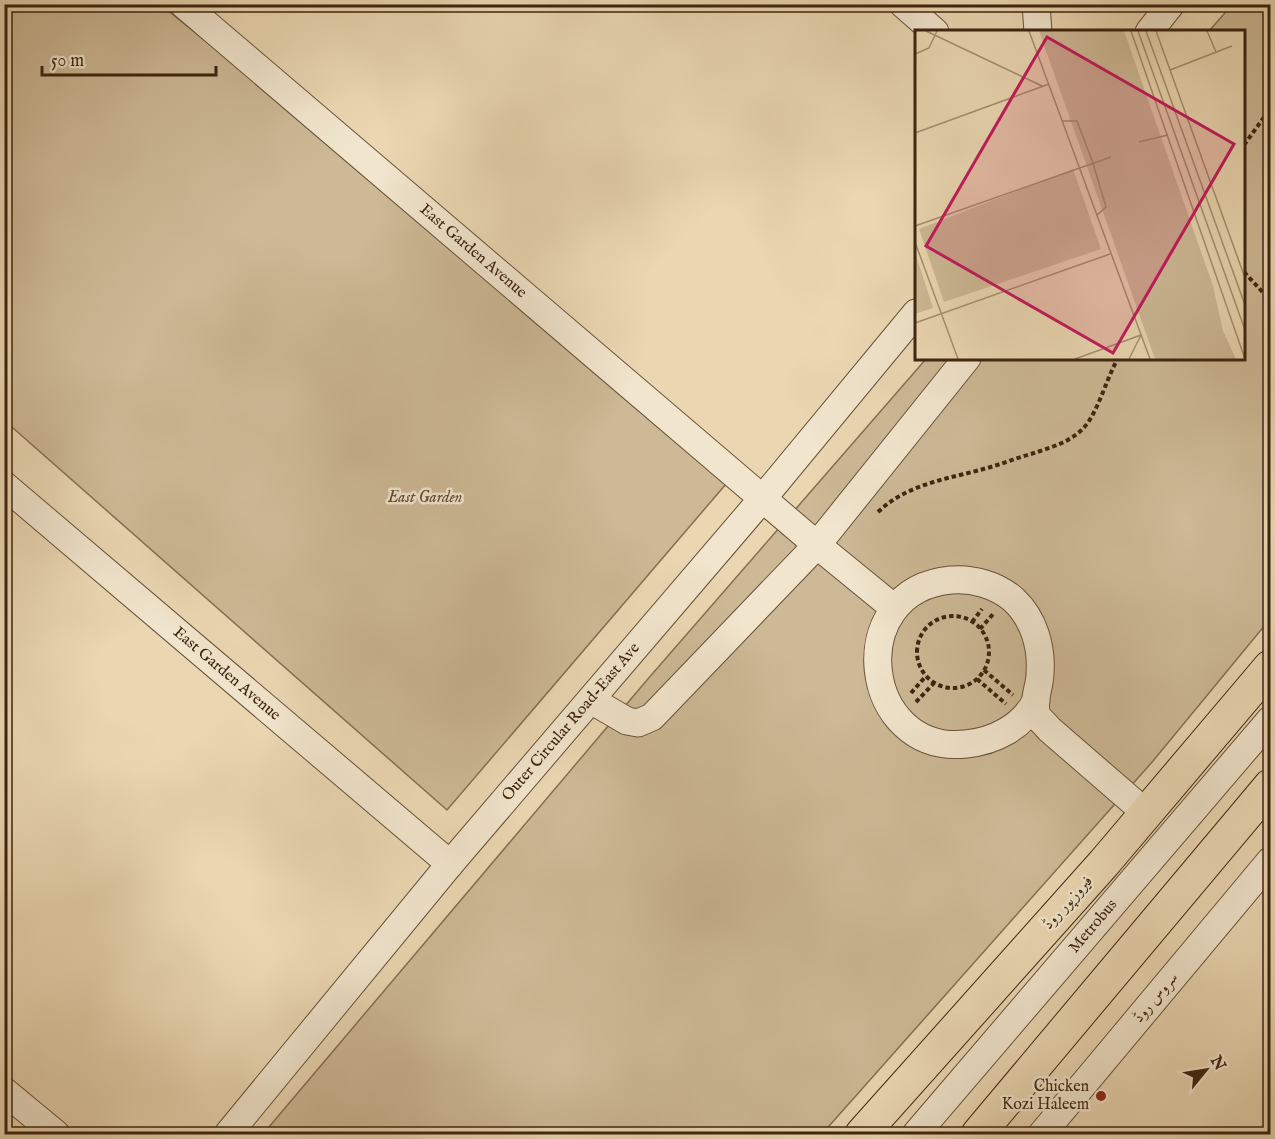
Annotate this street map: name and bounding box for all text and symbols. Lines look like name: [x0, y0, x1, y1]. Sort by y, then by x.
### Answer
inset map: [915, 30, 1245, 360]
scale bar: [42, 39, 216, 77]
text: 50 m: [51, 50, 84, 73]
street label: East Garden Avenue: [415, 200, 531, 303]
park label: East Garden: [387, 488, 462, 508]
street label: East Garden Avenue: [169, 623, 284, 725]
street label: Outer Circular Road-East Ave: [498, 639, 645, 806]
street label: فیروزپور روڈ: [1038, 871, 1098, 934]
street label: Metrobus: [1065, 895, 1122, 958]
street label: سروس روڈ: [1128, 968, 1183, 1027]
north arrow: [1176, 1040, 1236, 1100]
text: N: [1205, 1052, 1229, 1075]
place label: Chicken Kozi Haleem: [1002, 1077, 1089, 1115]
marker: Chicken Kozi Haleem: [1094, 1089, 1108, 1103]

